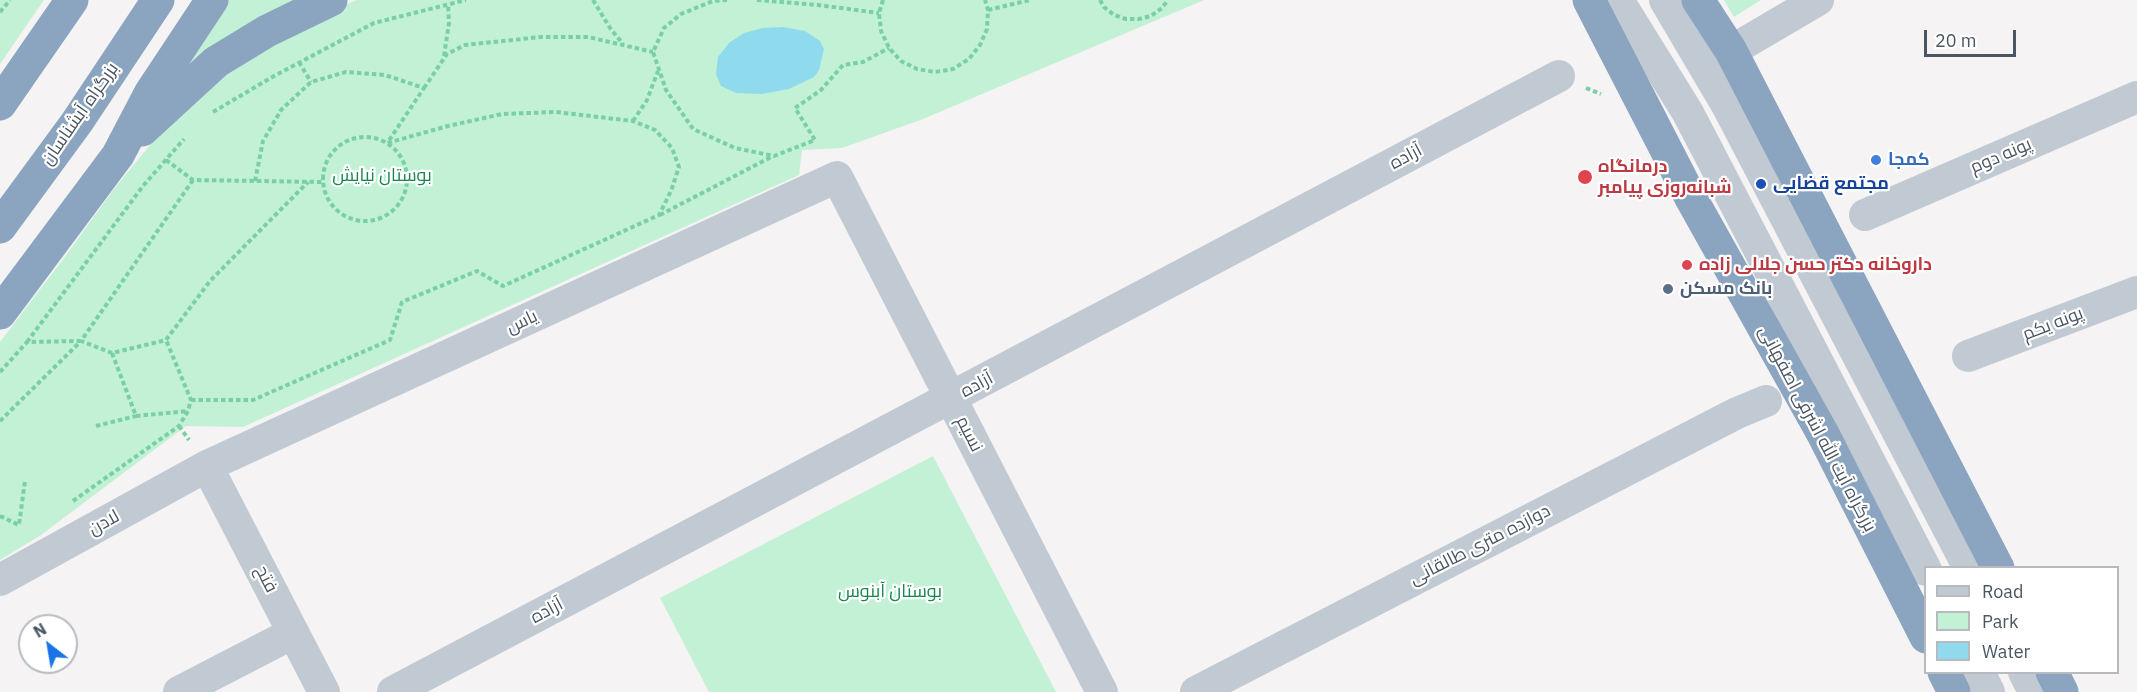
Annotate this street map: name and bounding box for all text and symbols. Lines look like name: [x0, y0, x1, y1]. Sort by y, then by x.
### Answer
scale bar: [1927, 18, 2018, 56]
text: 20 m: [1935, 29, 1977, 52]
street label: بزرگراه آبشناسان: [37, 59, 123, 169]
street label: پونه دوم: [1967, 133, 2035, 179]
street label: آزاده: [1386, 140, 1426, 174]
place label: کمجا: [1888, 149, 1930, 171]
marker: کمجا: [1869, 153, 1883, 167]
place label: درمانگاه شبانه‌روزی پیامبر: [1598, 156, 1732, 198]
park label: بوستان نیایش: [332, 165, 432, 187]
marker: درمانگاه شبانه‌روزی پیامبر: [1576, 168, 1594, 186]
place label: مجتمع قضایی: [1773, 173, 1889, 195]
marker: مجتمع قضایی: [1754, 177, 1768, 191]
place label: داروخانه دکتر حسن جلالی زاده: [1699, 254, 1932, 276]
marker: داروخانه دکتر حسن جلالی زاده: [1680, 258, 1694, 272]
place label: بانک مسکن: [1680, 278, 1772, 300]
marker: بانک مسکن: [1661, 282, 1675, 296]
street label: پونه یکم: [2020, 303, 2086, 345]
street label: یاس: [503, 305, 541, 339]
street label: بزرگراه آیت الله اشرفی اصفهانی: [1753, 322, 1881, 536]
street label: آزاده: [957, 368, 997, 402]
street label: نسیم: [951, 412, 987, 456]
street label: دوازده متری طالقانی: [1406, 500, 1554, 590]
street label: لادن: [85, 506, 123, 540]
street label: فتح: [250, 562, 282, 596]
legend: [1924, 566, 2119, 674]
text: Road: [1982, 580, 2023, 603]
park label: بوستان آبنوس: [838, 581, 942, 603]
street label: آزاده: [527, 594, 567, 628]
text: Park: [1982, 610, 2018, 633]
north arrow: [18, 614, 78, 674]
text: N: [30, 619, 50, 642]
text: Water: [1982, 640, 2030, 663]

